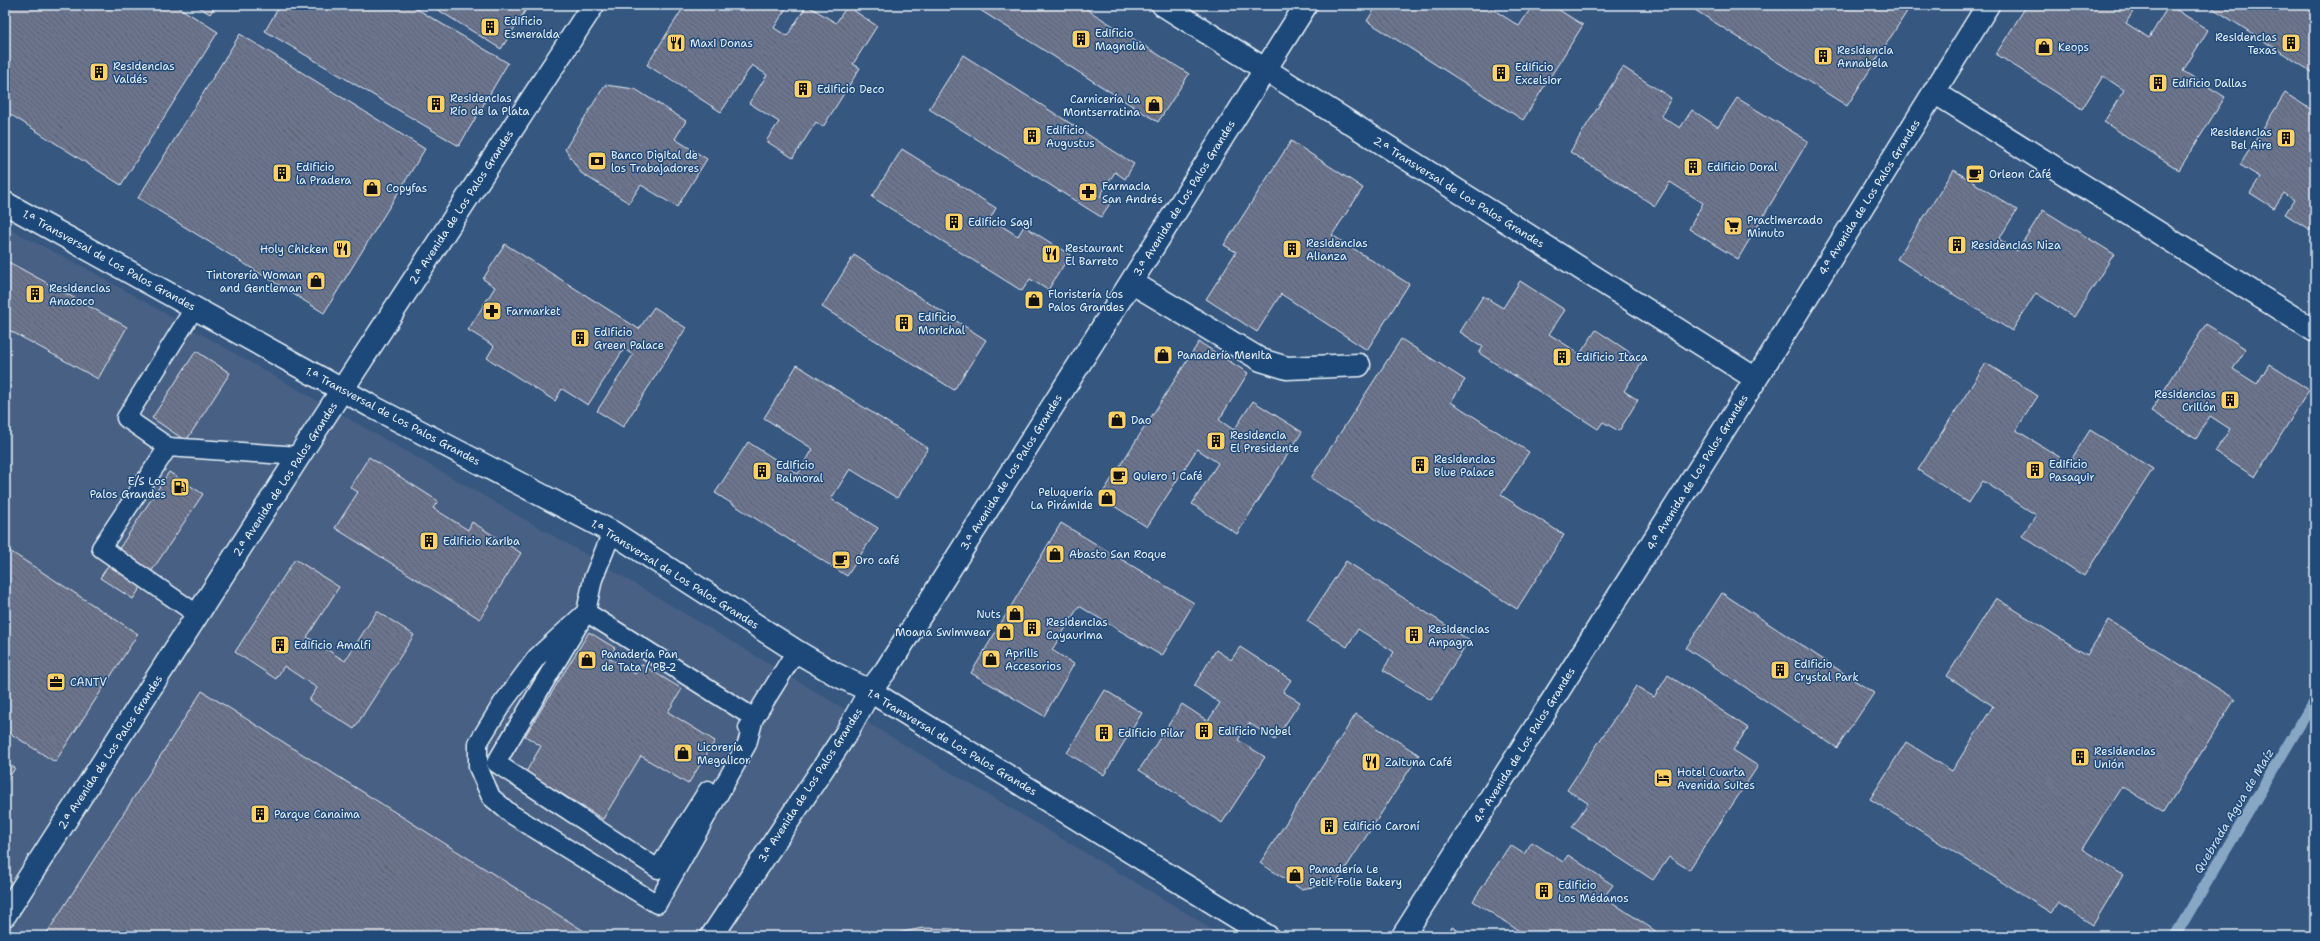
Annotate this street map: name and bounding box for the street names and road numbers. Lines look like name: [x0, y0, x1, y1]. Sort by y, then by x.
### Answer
street label: 4.ª Avenida de Los Palos Grandes: [1815, 116, 1924, 278]
street label: 3.ª Avenida de Los Palos Grandes: [1130, 117, 1239, 279]
street label: 2.ª Avenida de Los Palos Grandes: [406, 127, 517, 287]
street label: 2.ª Transversal de Los Palos Grandes: [1370, 133, 1547, 252]
street label: 1.ª Transversal de Los Palos Grandes: [19, 206, 198, 314]
street label: 1.ª Transversal de Los Palos Grandes: [303, 364, 483, 469]
street label: 3.ª Avenida de Los Palos Grandes: [957, 391, 1066, 553]
street label: 4.ª Avenida de Los Palos Grandes: [1643, 391, 1752, 553]
street label: 2.ª Avenida de Los Palos Grandes: [230, 399, 341, 559]
street label: 1.ª Transversal de Los Palos Grandes: [588, 516, 762, 633]
street label: 4.ª Avenida de Los Palos Grandes: [1470, 664, 1579, 826]
street label: 2.ª Avenida de Los Palos Grandes: [55, 672, 166, 832]
street label: 1.ª Transversal de Los Palos Grandes: [864, 686, 1040, 799]
street label: 3.ª Avenida de Los Palos Grandes: [755, 705, 866, 865]

